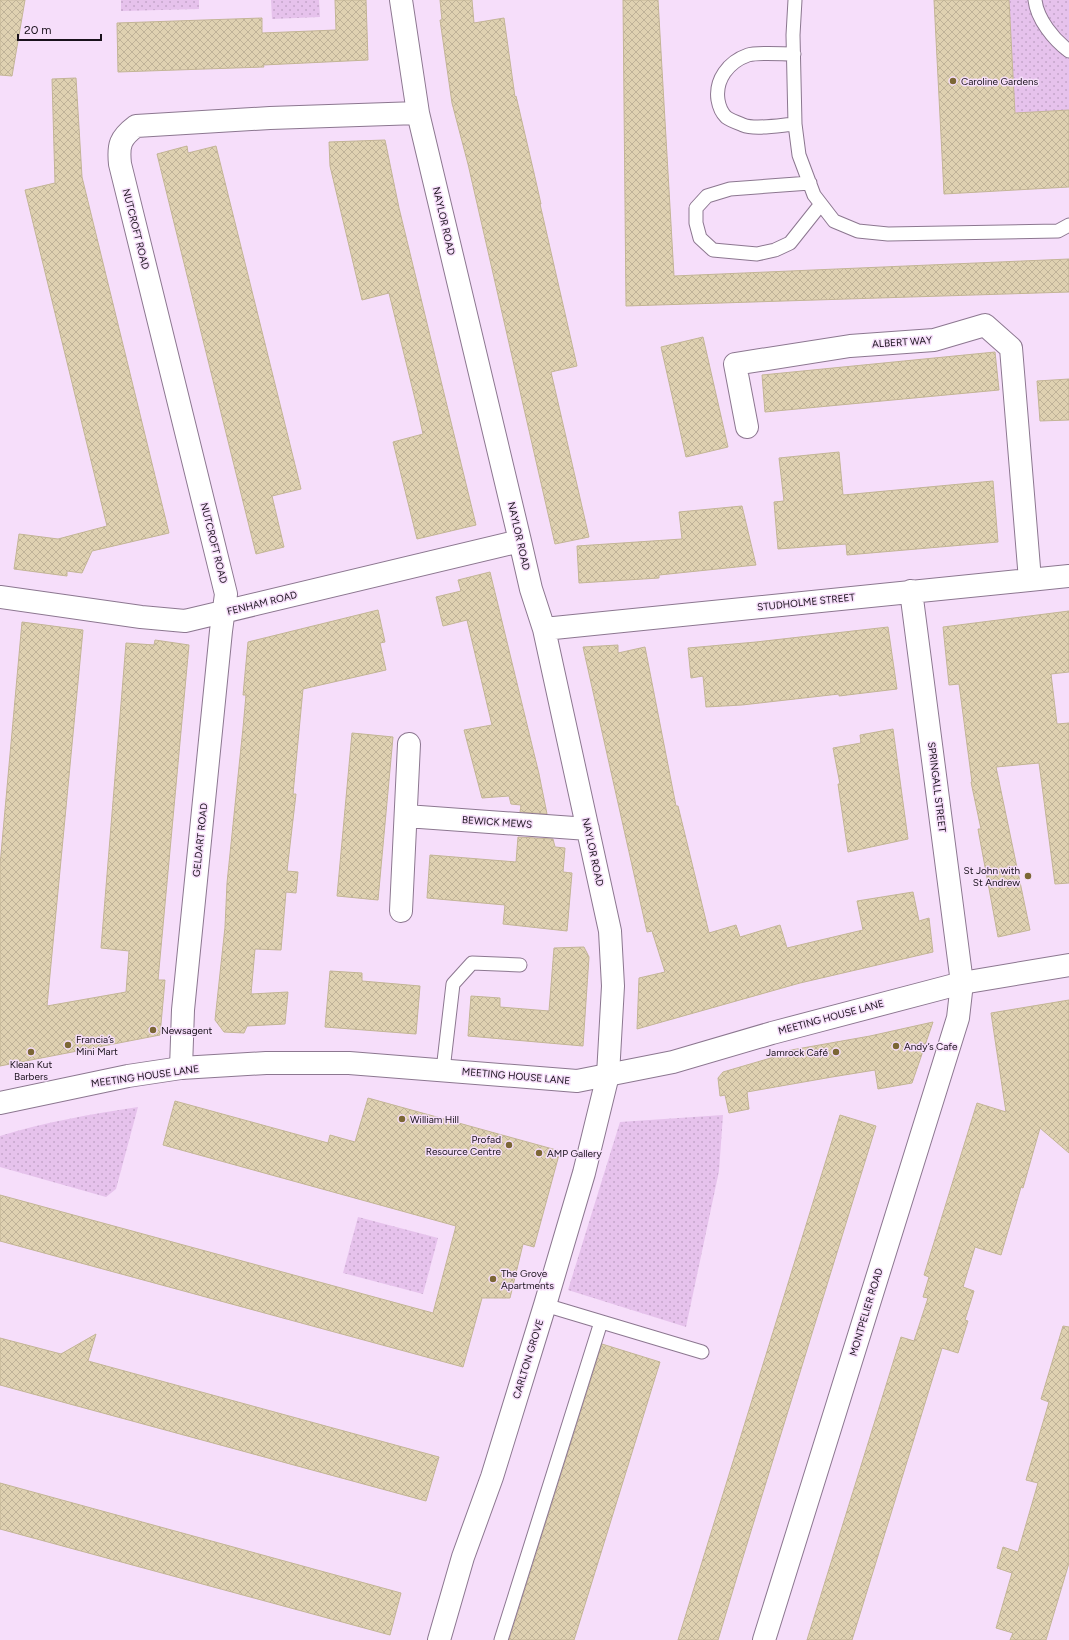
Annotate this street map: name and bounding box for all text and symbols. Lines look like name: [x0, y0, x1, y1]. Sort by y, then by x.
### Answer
scale bar: [18, 16, 101, 42]
text: 20 m: [24, 23, 52, 37]
place label: Caroline Gardens: [961, 75, 1038, 88]
marker: Caroline Gardens: [948, 76, 958, 86]
street label: NAYLOR ROAD: [430, 186, 458, 256]
street label: NUTCROFT ROAD: [120, 187, 152, 271]
street label: ALBERT WAY: [872, 333, 932, 351]
street label: NUTCROFT ROAD: [198, 501, 230, 585]
street label: NAYLOR ROAD: [505, 501, 533, 571]
street label: FENHAM ROAD: [226, 588, 299, 618]
street label: STUDHOLME STREET: [756, 590, 856, 614]
street label: SPRINGALL STREET: [925, 741, 949, 833]
street label: GELDART ROAD: [190, 802, 210, 878]
street label: BEWICK MEWS: [462, 813, 532, 831]
street label: NAYLOR ROAD: [579, 817, 607, 888]
place label: St John with St Andrew: [964, 864, 1020, 889]
marker: St John with St Andrew: [1023, 871, 1033, 881]
street label: MEETING HOUSE LANE: [777, 997, 885, 1037]
place label: Newsagent: [161, 1024, 213, 1037]
marker: Newsagent: [148, 1025, 158, 1035]
place label: Francia’s Mini Mart: [76, 1033, 118, 1058]
marker: Francia’s Mini Mart: [63, 1040, 73, 1050]
place label: Andy’s Cafe: [904, 1040, 958, 1053]
marker: Andy’s Cafe: [891, 1041, 901, 1051]
place label: Jamrock Café: [766, 1046, 829, 1059]
marker: Klean Kut Barbers: [26, 1047, 36, 1057]
marker: Jamrock Café: [831, 1047, 841, 1057]
place label: Klean Kut Barbers: [10, 1058, 52, 1083]
street label: MEETING HOUSE LANE: [90, 1062, 200, 1090]
street label: MEETING HOUSE LANE: [461, 1065, 571, 1087]
place label: William Hill: [410, 1113, 459, 1126]
marker: William Hill: [397, 1114, 407, 1124]
place label: Profad Resource Centre: [426, 1133, 502, 1158]
marker: Profad Resource Centre: [504, 1140, 514, 1150]
place label: AMP Gallery: [547, 1147, 602, 1160]
marker: AMP Gallery: [534, 1148, 544, 1158]
street label: MONTPELIER ROAD: [846, 1266, 886, 1358]
place label: The Grove Apartments: [501, 1267, 554, 1292]
marker: The Grove Apartments: [488, 1274, 498, 1284]
street label: CARLTON GROVE: [510, 1318, 546, 1400]

